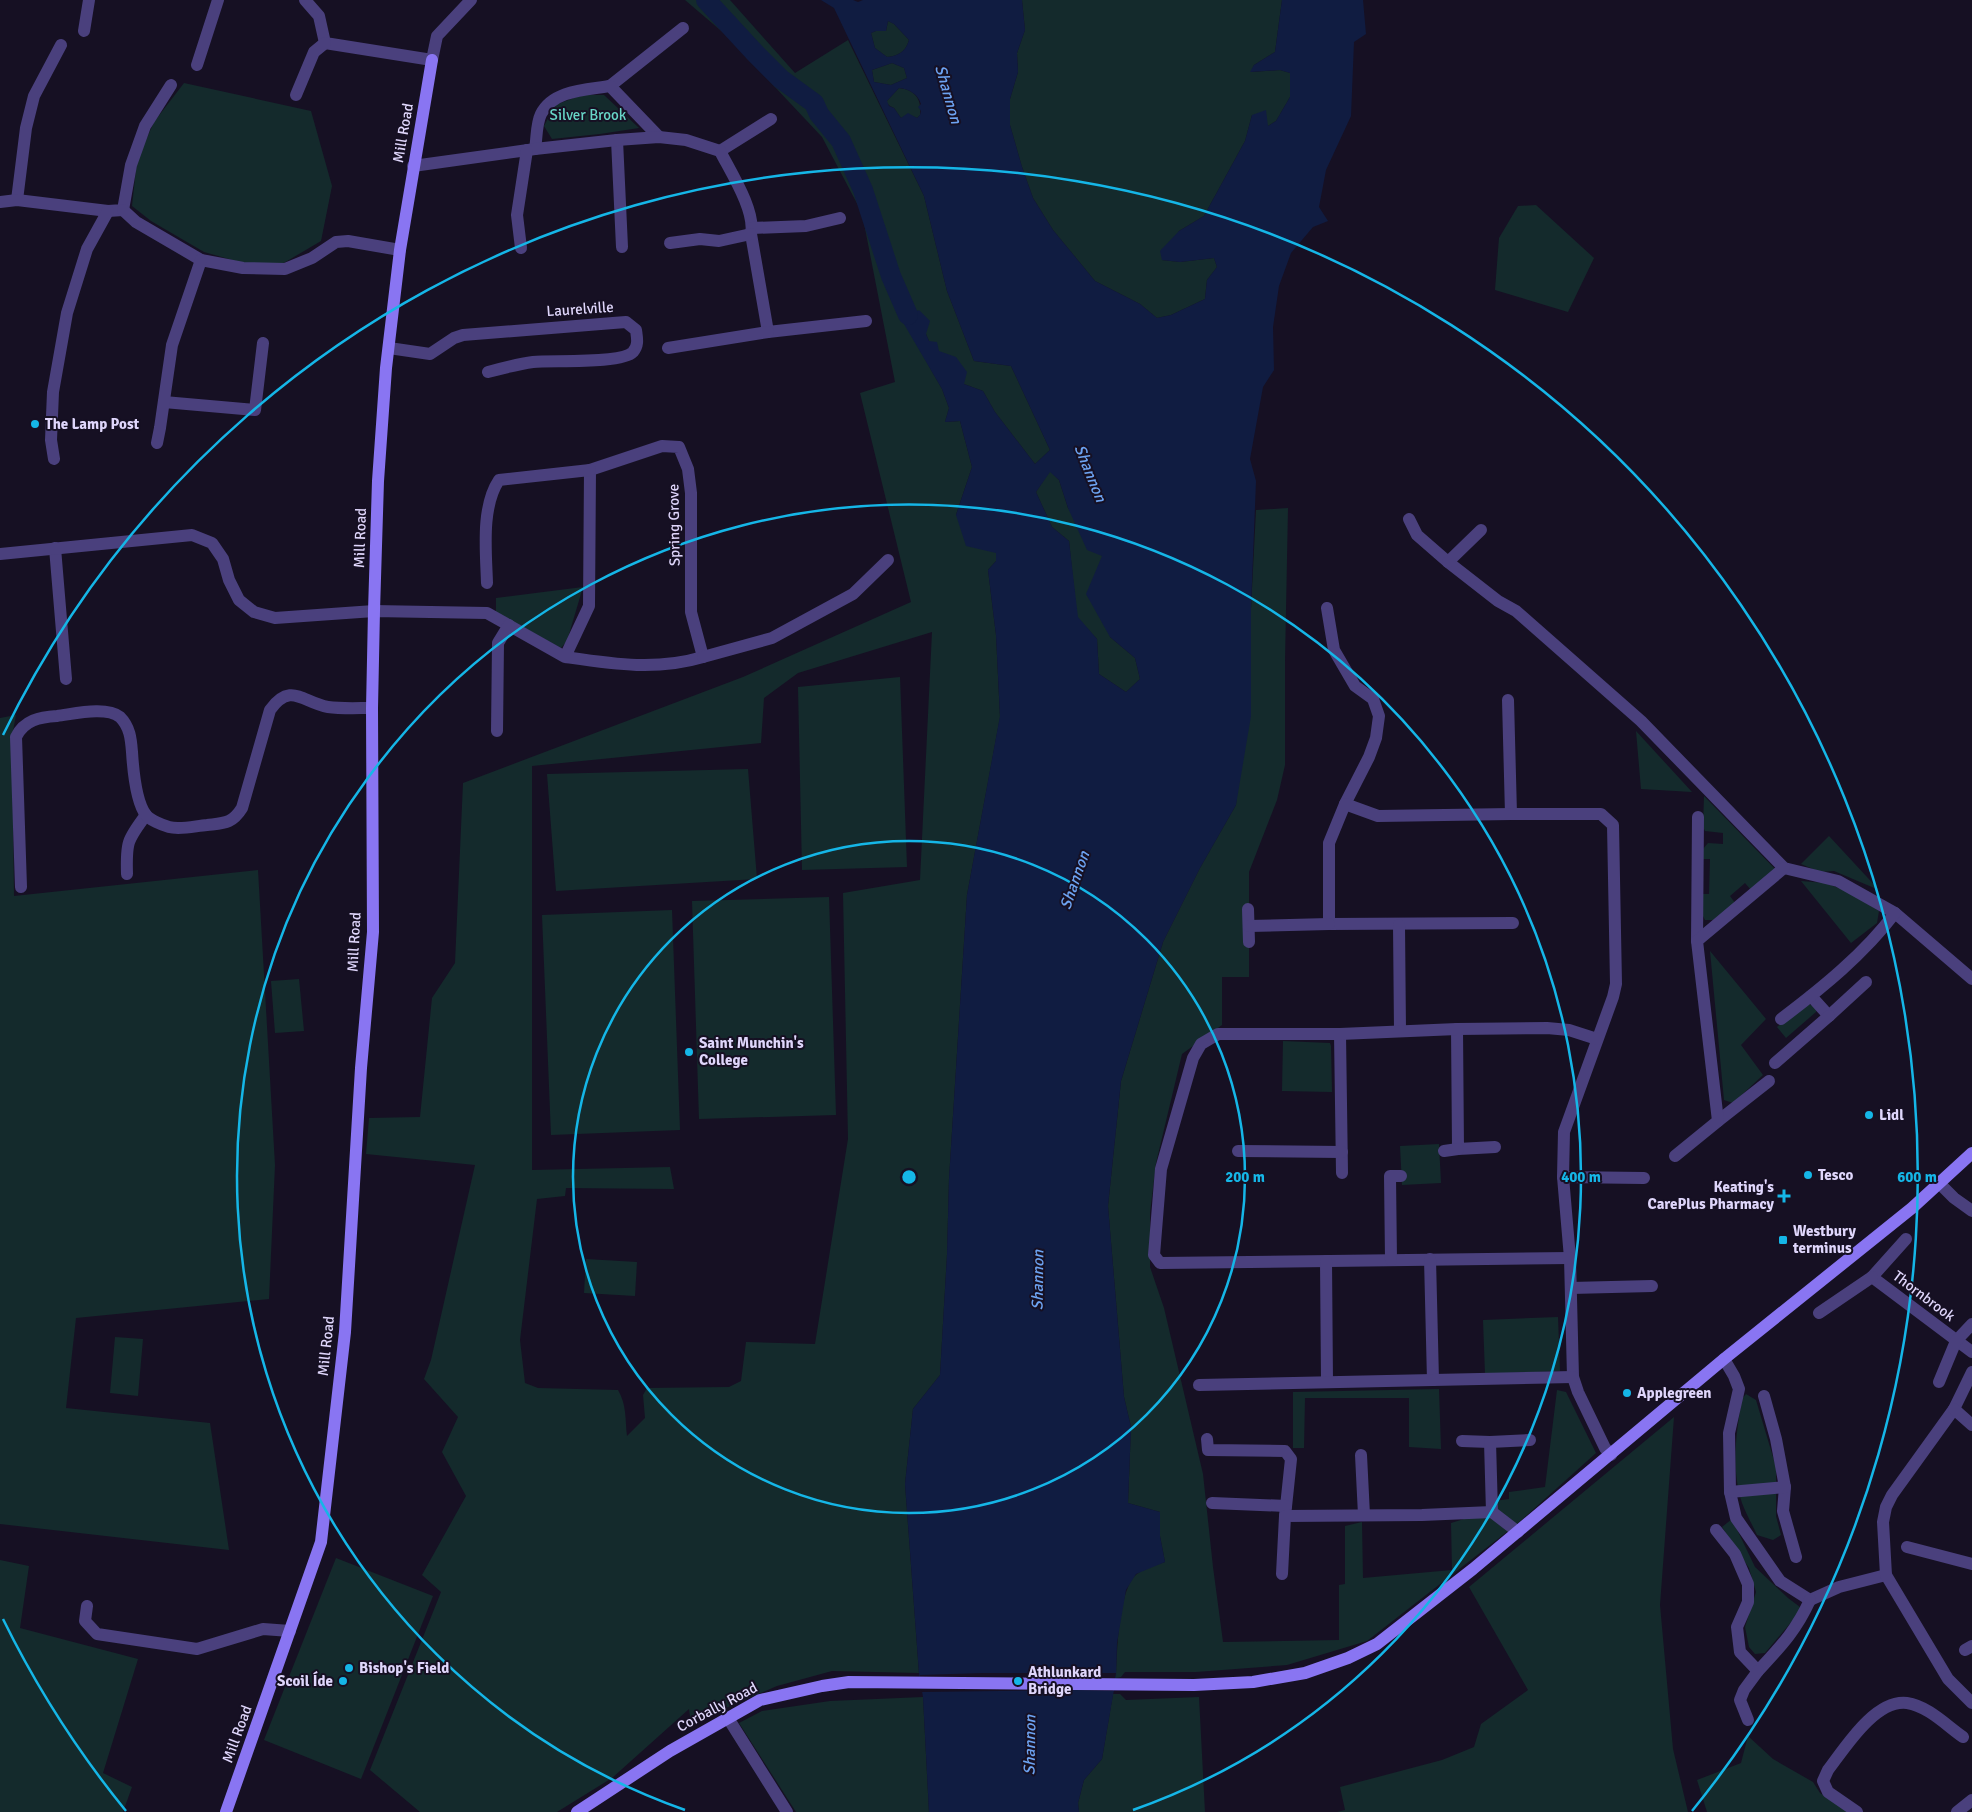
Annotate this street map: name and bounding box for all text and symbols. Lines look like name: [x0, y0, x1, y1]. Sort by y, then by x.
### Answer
water label: Shannon: [930, 63, 966, 127]
street label: Mill Road: [389, 102, 417, 164]
park label: Silver Brook: [550, 106, 627, 124]
street label: Laurelville: [546, 298, 614, 320]
place label: The Lamp Post: [45, 415, 140, 433]
marker: The Lamp Post: [29, 418, 41, 430]
water label: Shannon: [1070, 442, 1111, 506]
street label: Spring Grove: [664, 484, 684, 566]
street label: Mill Road: [350, 508, 370, 568]
water label: Shannon: [1056, 847, 1095, 912]
street label: Mill Road: [343, 911, 365, 973]
place label: Saint Munchin's College: [699, 1034, 804, 1069]
marker: Saint Munchin's College: [683, 1046, 695, 1058]
place label: Lidl: [1879, 1106, 1904, 1124]
marker: Lidl: [1863, 1109, 1875, 1121]
place label: Tesco: [1818, 1166, 1853, 1184]
centre of rings: [900, 1168, 918, 1186]
text: 200 m: [1225, 1168, 1265, 1186]
text: 400 m: [1561, 1168, 1601, 1186]
text: 600 m: [1897, 1168, 1937, 1186]
marker: Tesco: [1802, 1169, 1814, 1181]
place label: Keating's CarePlus Pharmacy: [1648, 1178, 1775, 1213]
marker: Keating's CarePlus Pharmacy: [1778, 1190, 1790, 1202]
place label: Westbury terminus: [1792, 1222, 1856, 1257]
marker: Westbury terminus: [1777, 1234, 1789, 1246]
water label: Shannon: [1027, 1248, 1049, 1310]
street label: Thornbrook: [1889, 1267, 1959, 1326]
street label: Mill Road: [314, 1315, 338, 1377]
place label: Applegreen: [1637, 1384, 1712, 1402]
marker: Applegreen: [1621, 1387, 1633, 1399]
place label: Bishop's Field: [359, 1659, 449, 1677]
marker: Bishop's Field: [343, 1662, 355, 1674]
place label: Athlunkard Bridge: [1028, 1663, 1101, 1698]
place label: Scoil Íde: [277, 1671, 333, 1690]
marker: Scoil Íde: [337, 1675, 349, 1687]
marker: Athlunkard Bridge: [1012, 1675, 1024, 1687]
street label: Corbally Road: [674, 1678, 760, 1736]
street label: Mill Road: [218, 1703, 256, 1765]
water label: Shannon: [1019, 1713, 1041, 1775]

